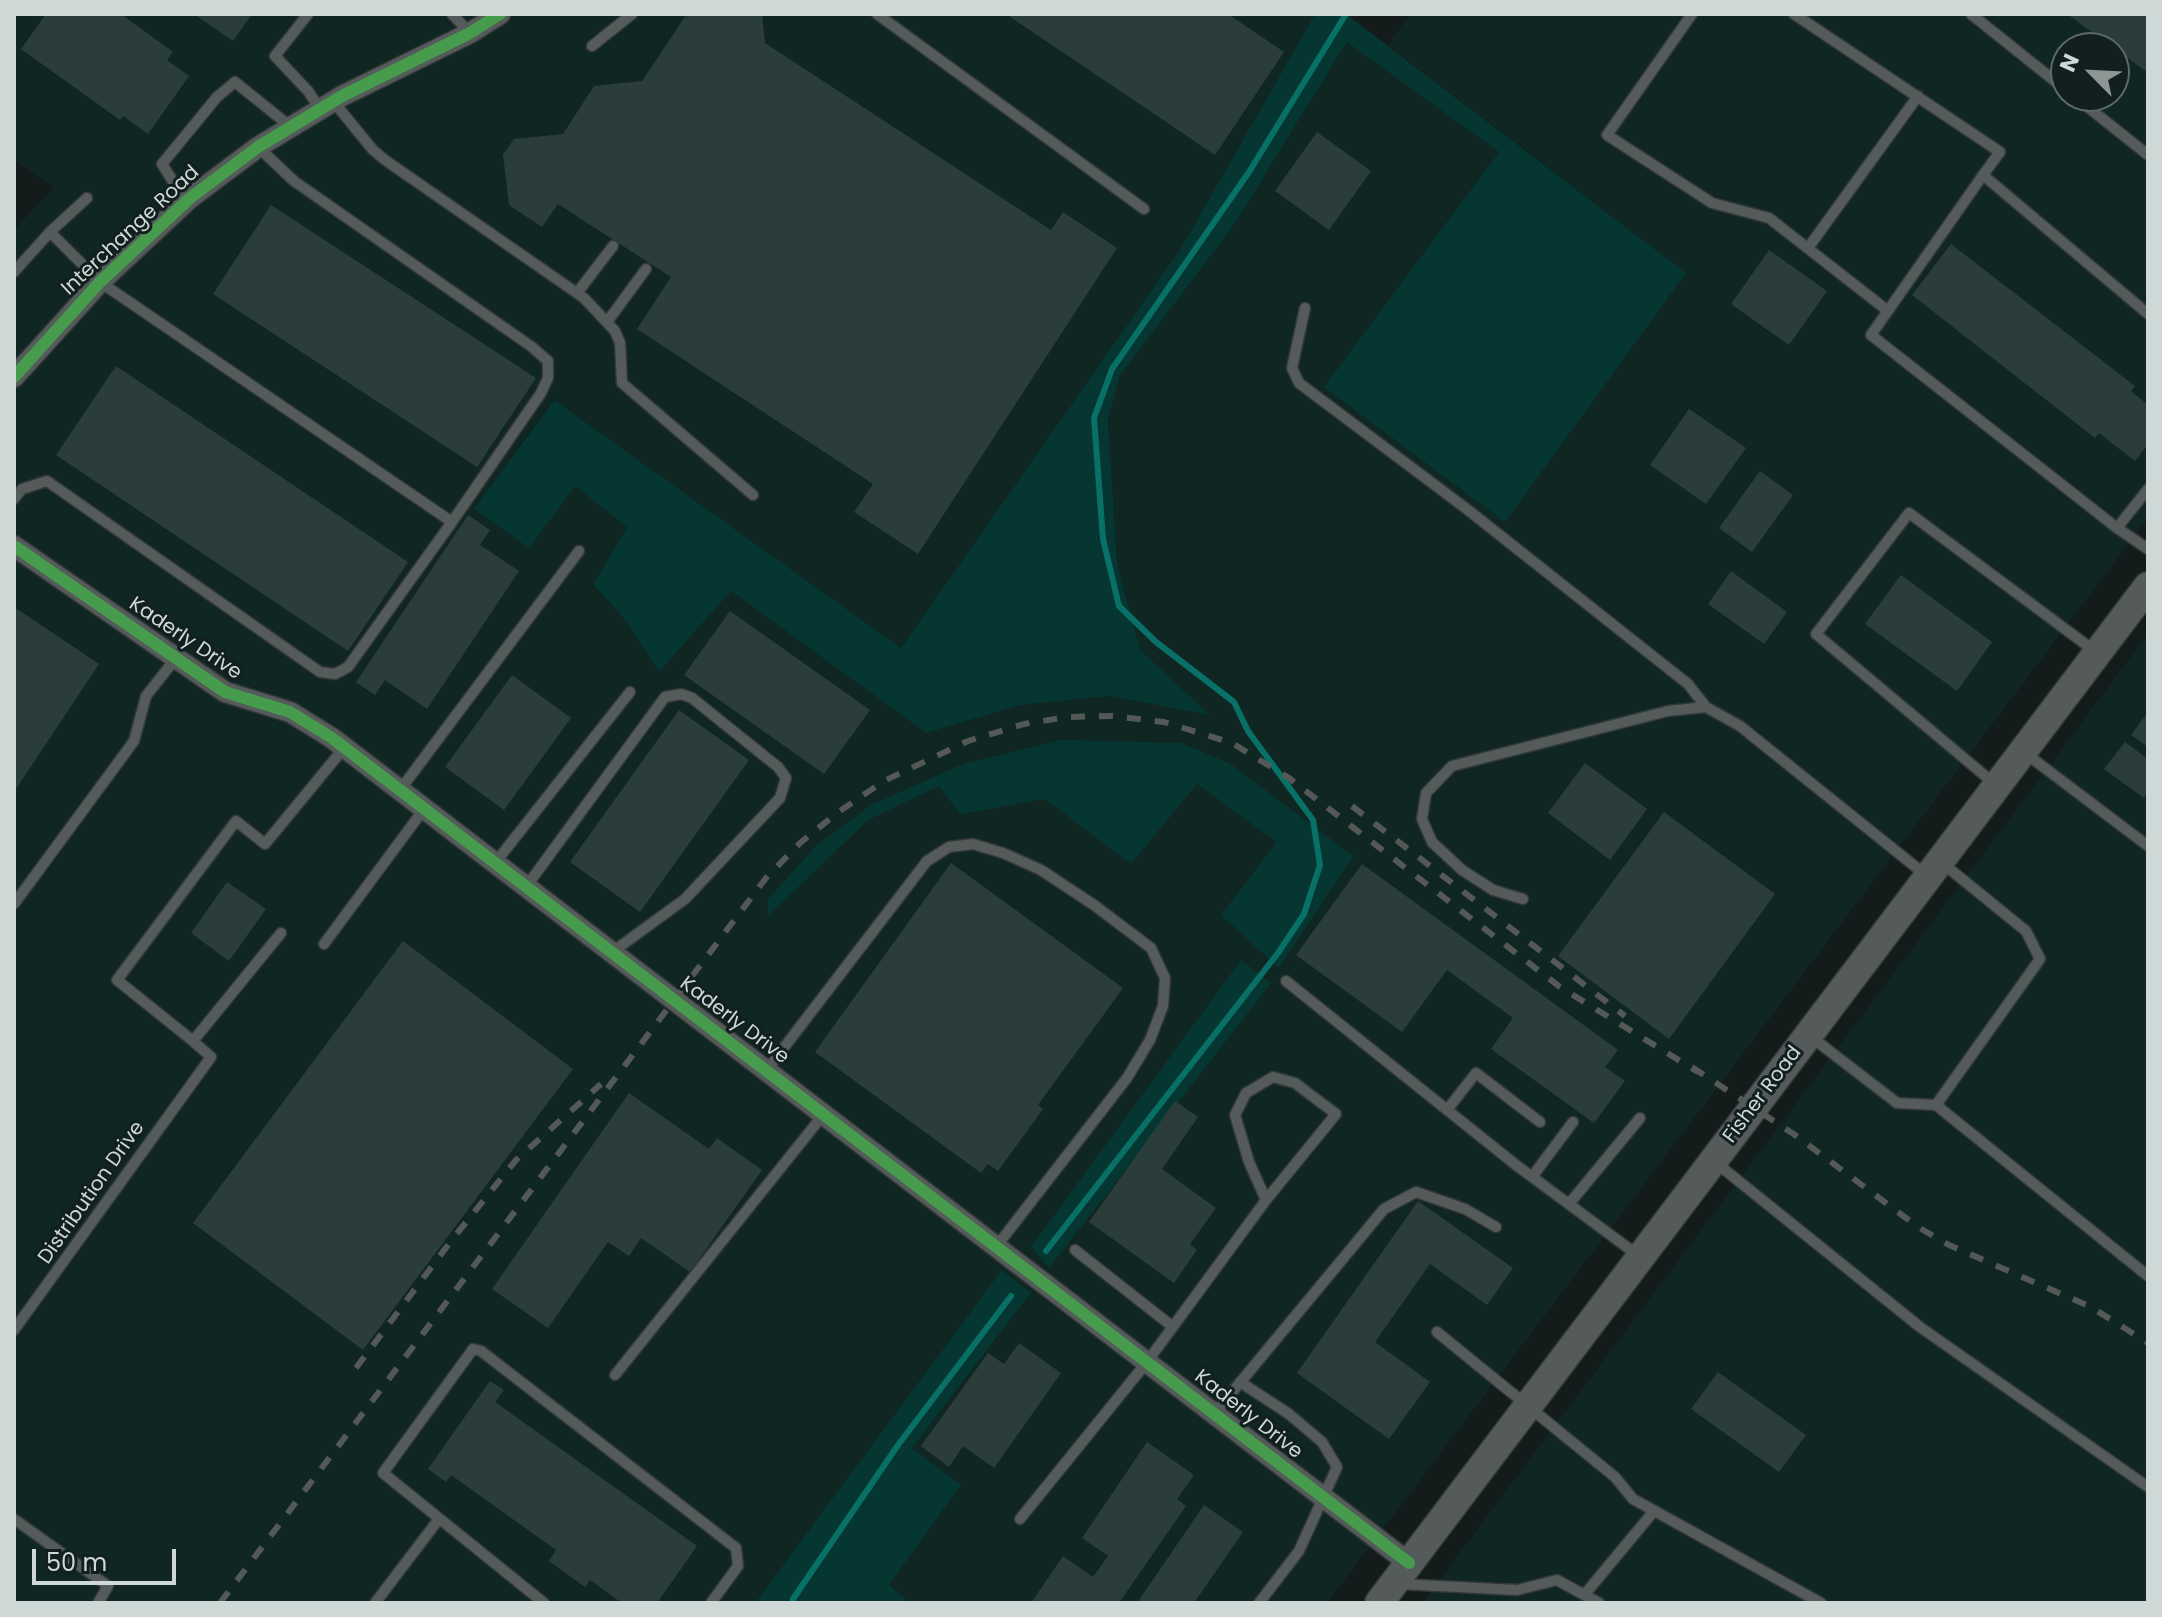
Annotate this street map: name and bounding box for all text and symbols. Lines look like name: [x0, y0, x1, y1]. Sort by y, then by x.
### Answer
north arrow: [2050, 32, 2130, 112]
text: N: [2052, 49, 2087, 77]
street label: Interchange Road: [57, 161, 205, 301]
street label: Kaderly Drive: [124, 593, 246, 685]
street label: Kaderly Drive: [675, 972, 793, 1070]
street label: Fisher Road: [1719, 1042, 1807, 1148]
street label: Distribution Drive: [34, 1117, 150, 1269]
street label: Kaderly Drive: [1189, 1365, 1307, 1465]
scale bar: [36, 1533, 180, 1583]
text: 50 m: [46, 1546, 107, 1579]

